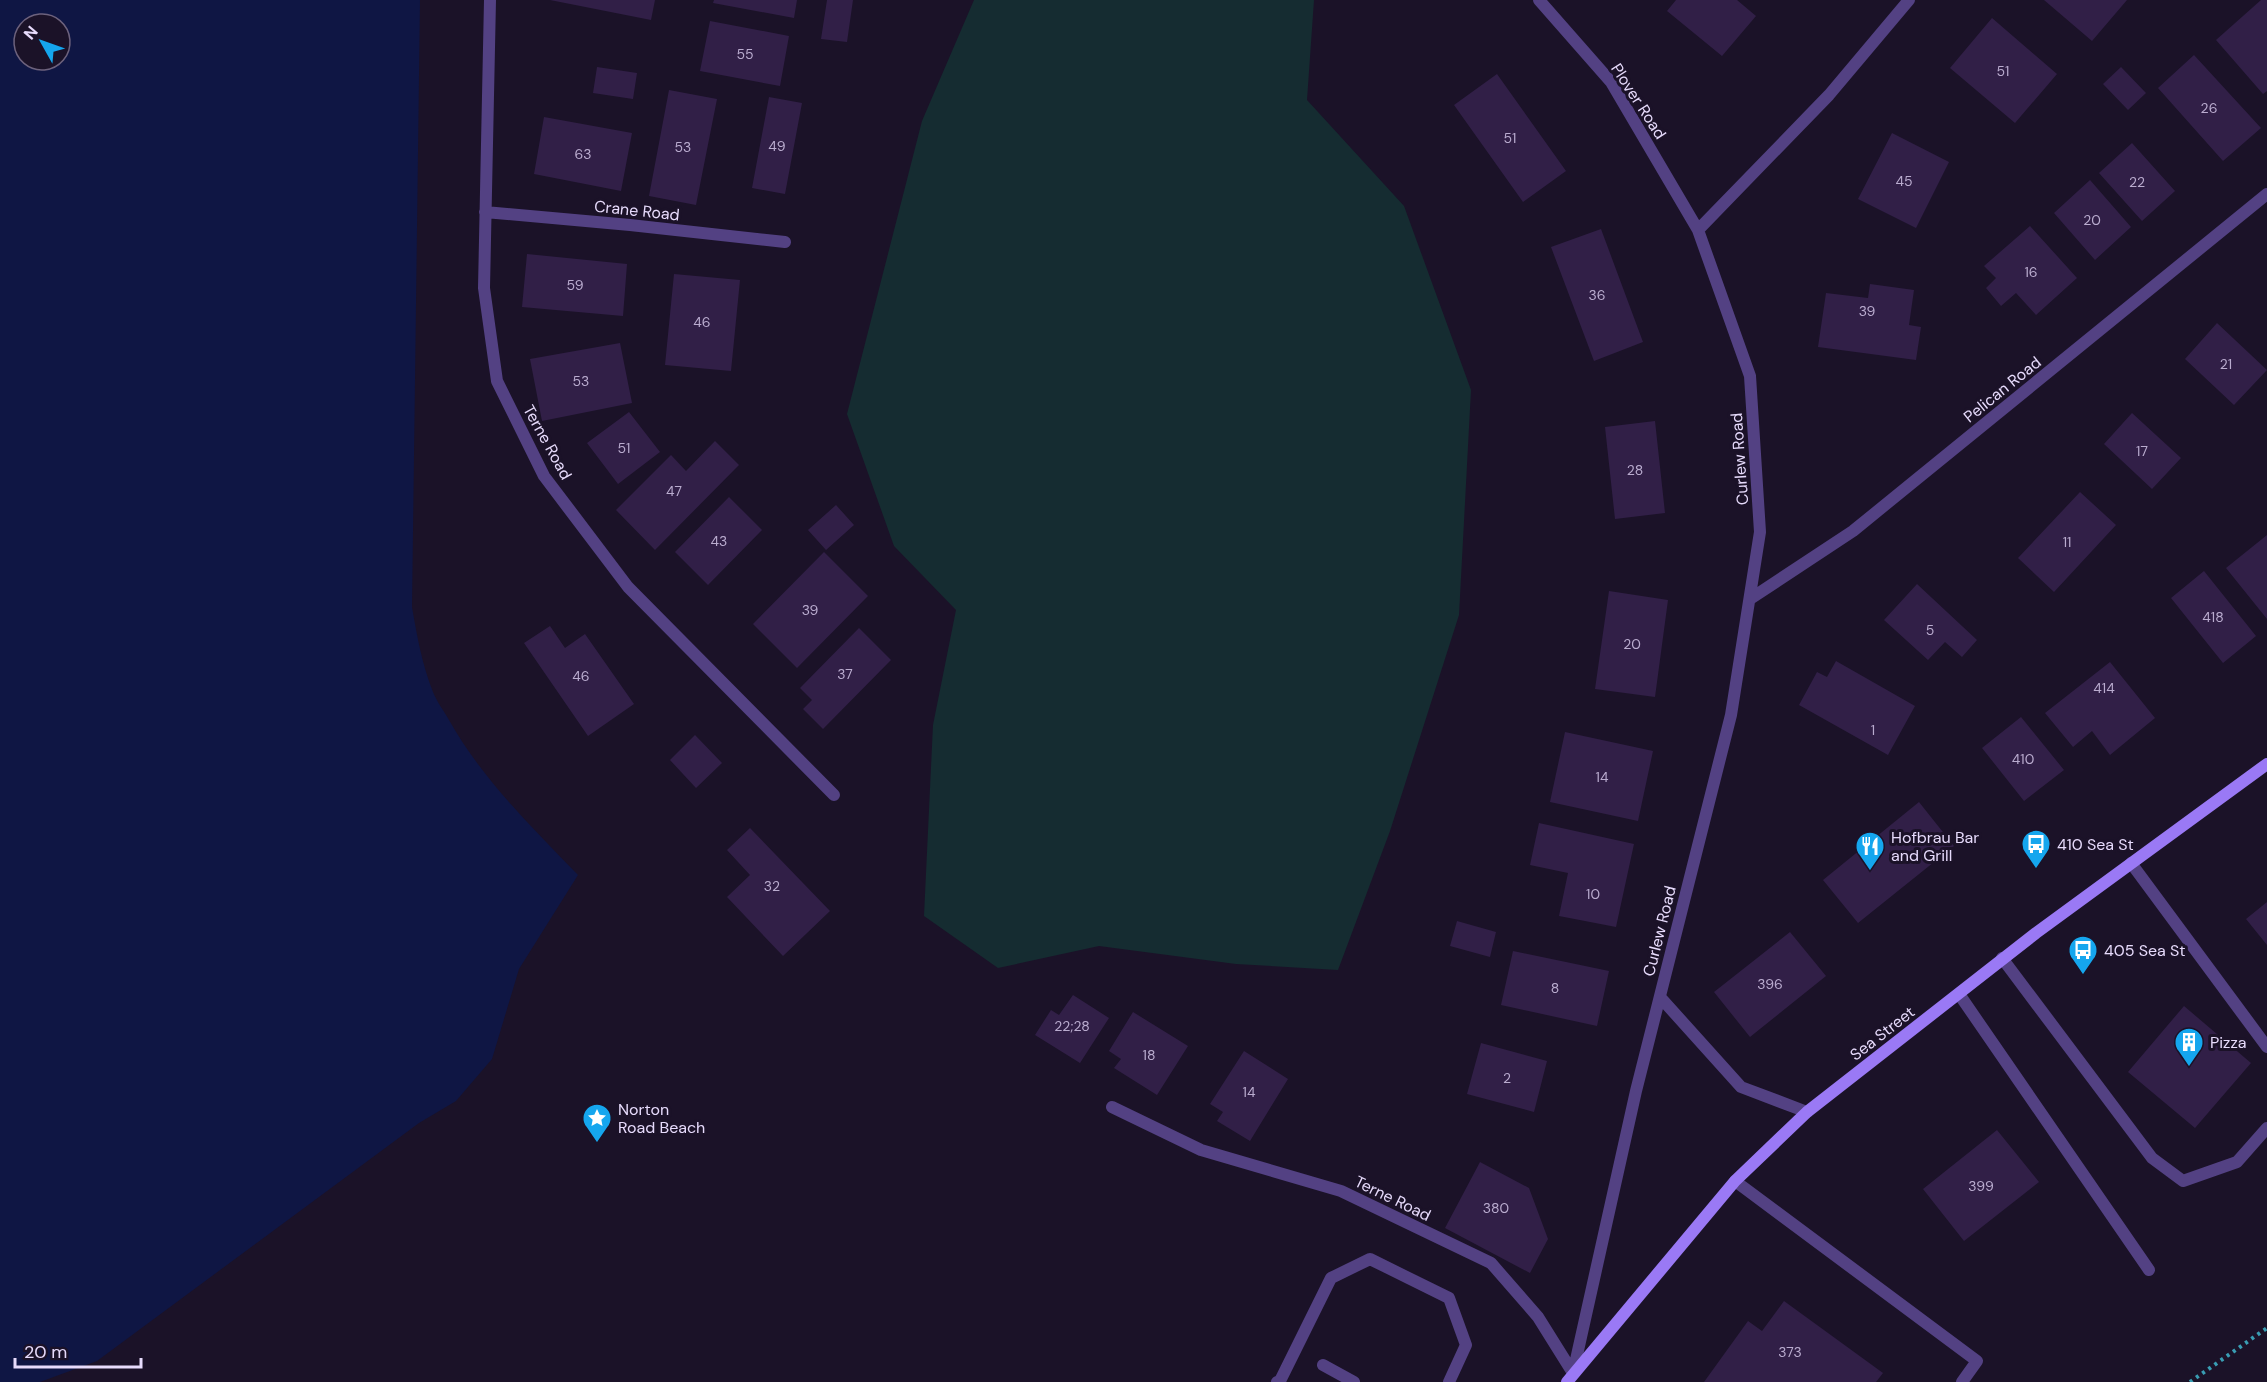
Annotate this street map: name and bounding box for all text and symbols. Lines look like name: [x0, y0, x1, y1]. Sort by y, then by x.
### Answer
north arrow: [12, 12, 72, 72]
text: N: [19, 21, 43, 44]
house number: 55: [736, 45, 754, 63]
street label: Plover Road: [1606, 59, 1671, 143]
house number: 51: [1997, 62, 2009, 80]
house number: 26: [2201, 99, 2217, 117]
house number: 51: [1504, 129, 1516, 147]
house number: 49: [768, 137, 786, 155]
house number: 53: [675, 138, 691, 156]
house number: 63: [574, 145, 592, 163]
house number: 45: [1895, 172, 1913, 190]
house number: 22: [2129, 173, 2145, 191]
street label: Crane Road: [593, 196, 681, 225]
house number: 20: [2083, 211, 2101, 229]
house number: 16: [2024, 263, 2038, 281]
house number: 59: [567, 276, 584, 294]
house number: 36: [1588, 286, 1606, 304]
house number: 39: [1859, 302, 1876, 320]
house number: 46: [693, 313, 711, 331]
street label: Pelican Road: [1959, 352, 2045, 427]
house number: 21: [2220, 355, 2232, 373]
house number: 53: [573, 372, 589, 390]
street label: Terne Road: [518, 401, 577, 483]
street label: Curlew Road: [1726, 412, 1753, 506]
house number: 51: [618, 439, 630, 457]
house number: 17: [2136, 442, 2148, 460]
house number: 28: [1627, 461, 1643, 479]
house number: 47: [666, 482, 682, 500]
house number: 43: [711, 532, 727, 550]
house number: 11: [2063, 533, 2071, 551]
house number: 39: [802, 601, 819, 619]
house number: 418: [2202, 608, 2224, 626]
house number: 5: [1926, 621, 1934, 639]
house number: 20: [1623, 635, 1641, 653]
house number: 37: [837, 665, 853, 683]
house number: 46: [572, 667, 590, 685]
house number: 414: [2093, 679, 2115, 697]
house number: 1: [1871, 721, 1875, 739]
house number: 410: [2012, 750, 2034, 768]
house number: 14: [1596, 768, 1609, 786]
place label: Hofbrau Bar and Grill: [1891, 827, 1979, 866]
bus stop icon: 410 Sea St: [2020, 828, 2052, 870]
restaurant icon: Hofbrau Bar and Grill: [1854, 830, 1886, 872]
place label: 410 Sea St: [2057, 834, 2134, 855]
house number: 32: [764, 877, 780, 895]
street label: Curlew Road: [1638, 884, 1681, 979]
house number: 10: [1586, 885, 1600, 903]
bus stop icon: 405 Sea St: [2067, 934, 2099, 976]
place label: 405 Sea St: [2104, 940, 2186, 961]
house number: 396: [1757, 975, 1783, 993]
house number: 8: [1551, 979, 1559, 997]
street label: Sea Street: [1846, 1002, 1919, 1065]
house number: 22;28: [1054, 1017, 1090, 1035]
building icon: Pizza: [2173, 1026, 2205, 1068]
place label: Pizza: [2210, 1032, 2246, 1053]
house number: 18: [1143, 1046, 1155, 1064]
house number: 2: [1503, 1069, 1511, 1087]
house number: 14: [1243, 1083, 1256, 1101]
place label: Norton Road Beach: [618, 1099, 705, 1138]
place icon: Norton Road Beach: [581, 1102, 613, 1144]
street label: Terne Road: [1351, 1171, 1434, 1226]
house number: 399: [1968, 1177, 1994, 1195]
house number: 380: [1483, 1199, 1509, 1217]
scale bar: [15, 1331, 141, 1369]
text: 20 m: [24, 1340, 67, 1364]
house number: 373: [1778, 1343, 1802, 1361]

